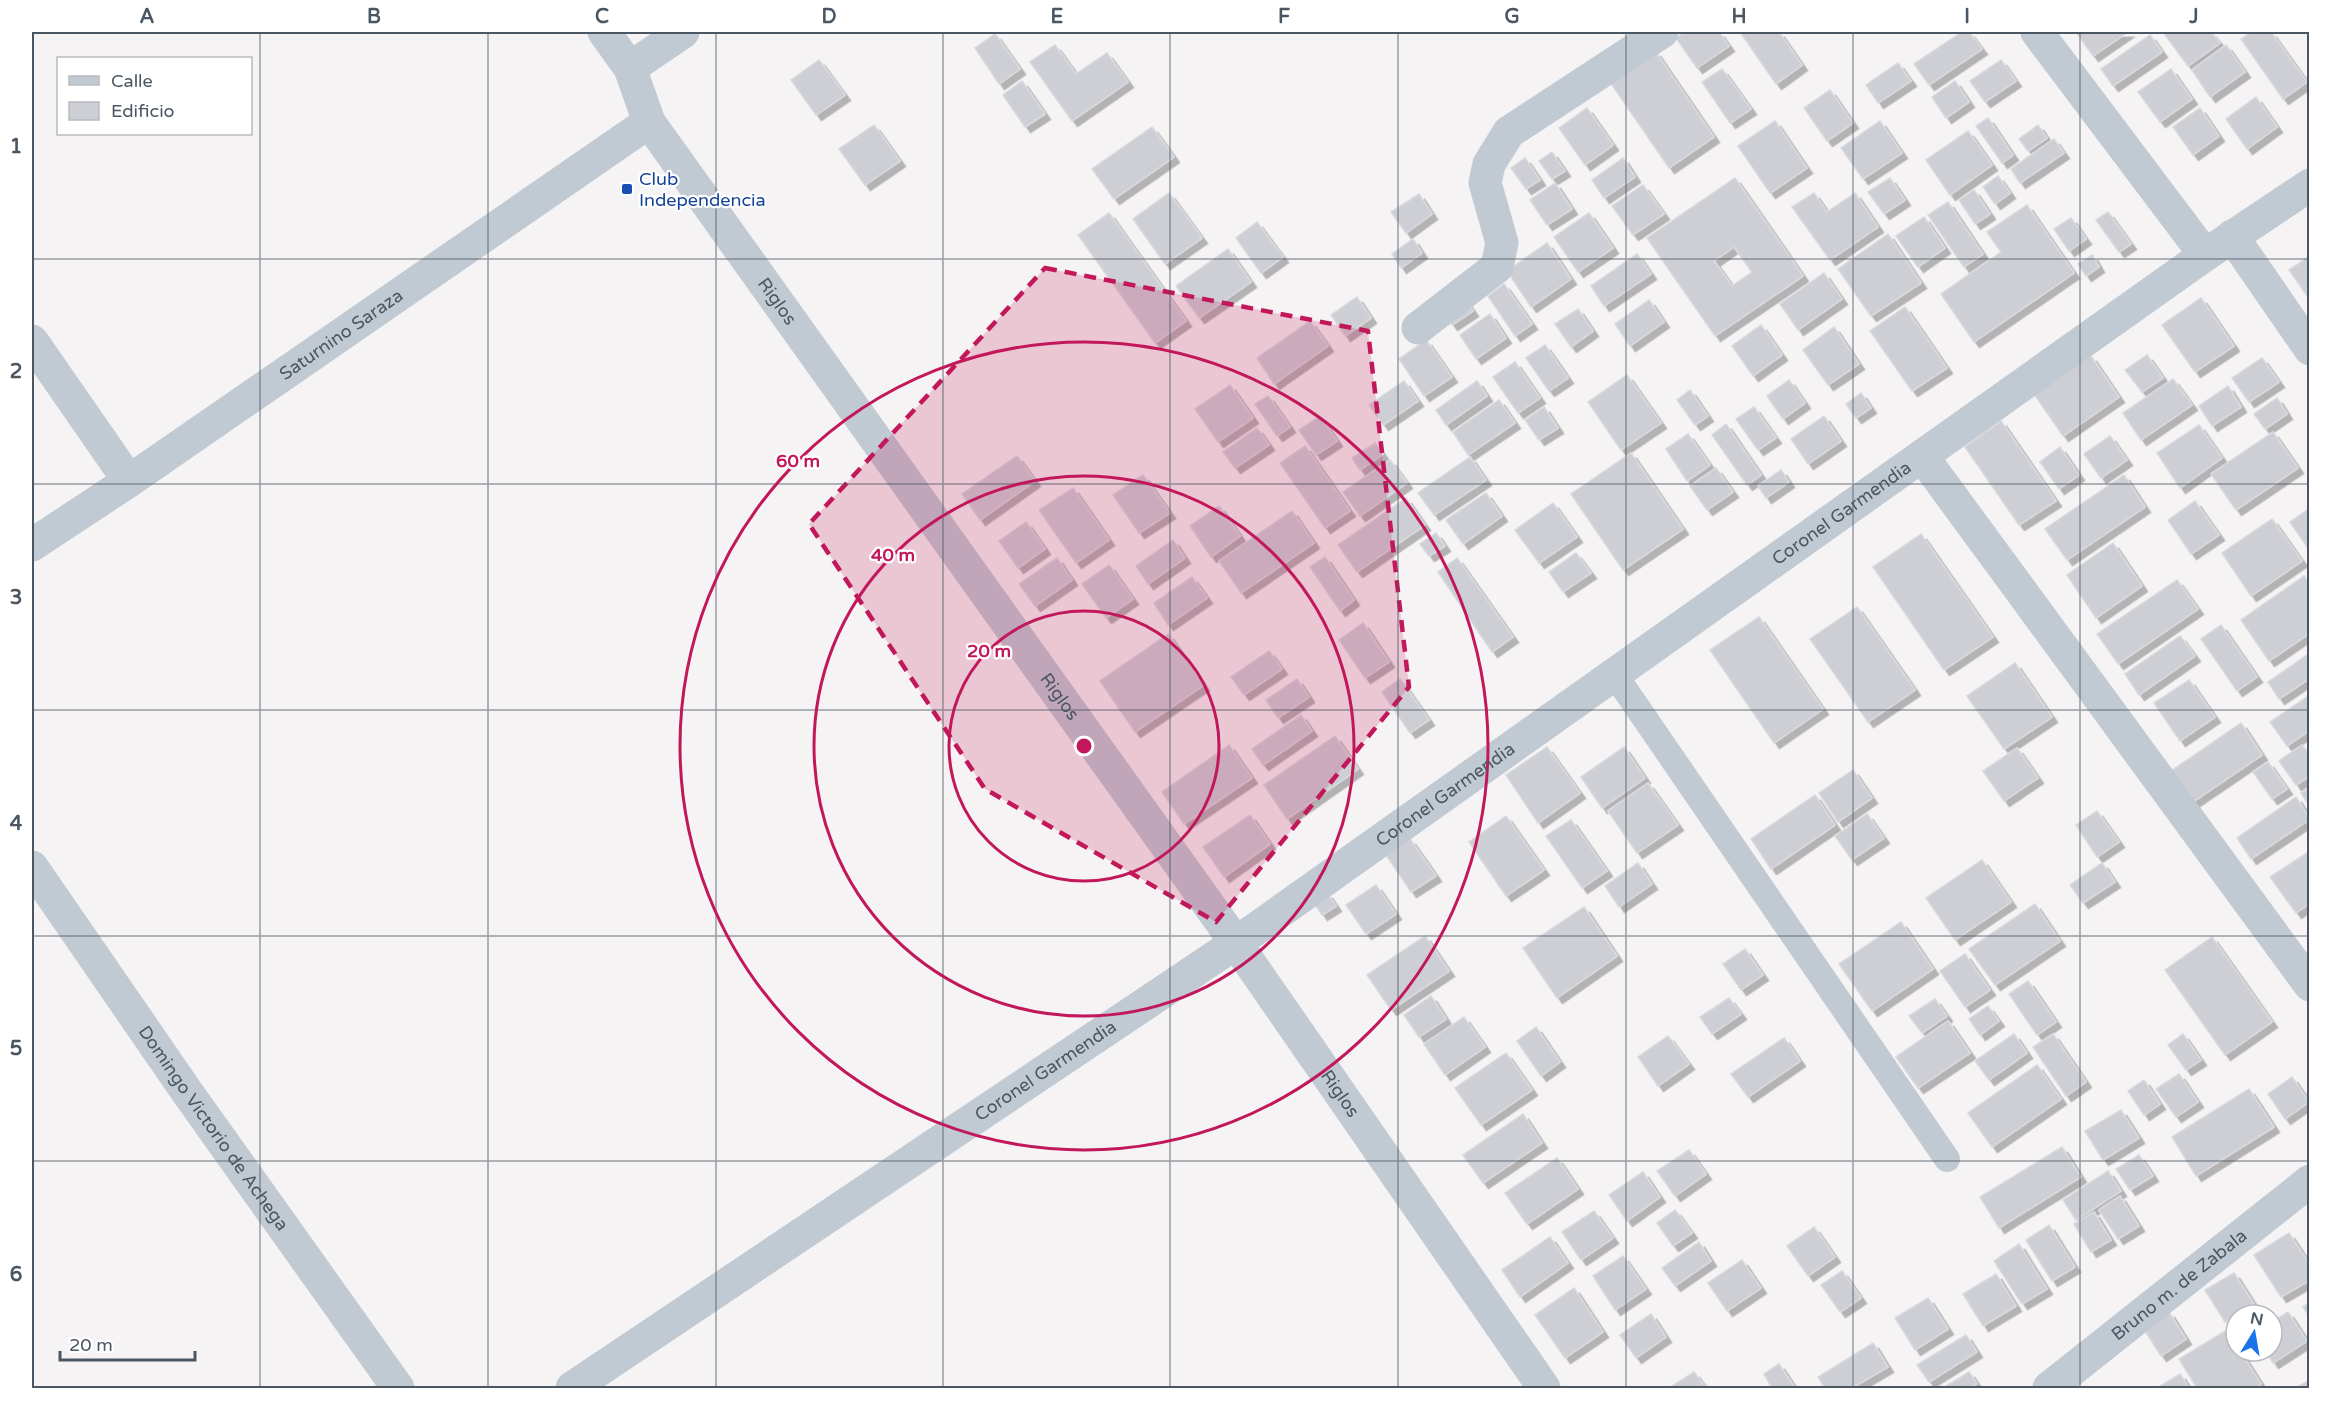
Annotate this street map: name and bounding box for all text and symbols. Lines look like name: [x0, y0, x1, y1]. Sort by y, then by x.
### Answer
text: A: [140, 5, 155, 29]
text: B: [367, 5, 381, 29]
text: C: [595, 5, 609, 29]
text: D: [821, 5, 837, 29]
text: E: [1051, 5, 1064, 29]
text: F: [1278, 5, 1290, 29]
text: G: [1504, 5, 1520, 29]
text: H: [1731, 5, 1747, 29]
text: I: [1964, 5, 1970, 29]
text: J: [2188, 5, 2199, 29]
legend: [57, 57, 252, 135]
text: Calle: [111, 70, 153, 92]
text: Edificio: [111, 100, 175, 122]
text: 1: [10, 135, 22, 159]
place label: Club Independencia: [639, 168, 766, 211]
marker: Club Independencia: [620, 182, 634, 196]
street label: Riglos: [753, 273, 801, 329]
street label: Saturnino Saraza: [275, 284, 407, 385]
text: 2: [10, 360, 22, 384]
text: 60 m: [776, 450, 820, 472]
street label: Coronel Garmendia: [1768, 456, 1915, 570]
text: 40 m: [871, 544, 915, 566]
text: 3: [10, 586, 22, 610]
text: 20 m: [967, 640, 1011, 662]
street label: Riglos: [1036, 669, 1084, 724]
centre of rings: [1074, 736, 1094, 756]
street label: Coronel Garmendia: [1371, 738, 1519, 851]
text: 4: [10, 812, 23, 836]
street label: Coronel Garmendia: [971, 1015, 1120, 1126]
street label: Domingo Victorio de Achega: [134, 1021, 293, 1235]
text: 5: [10, 1037, 22, 1061]
street label: Riglos: [1316, 1066, 1364, 1121]
street label: Bruno m. de Zabala: [2107, 1224, 2251, 1345]
text: 6: [10, 1263, 22, 1287]
north arrow: [2224, 1303, 2284, 1363]
text: N: [2248, 1308, 2265, 1330]
scale bar: [60, 1324, 195, 1362]
text: 20 m: [69, 1334, 113, 1356]

